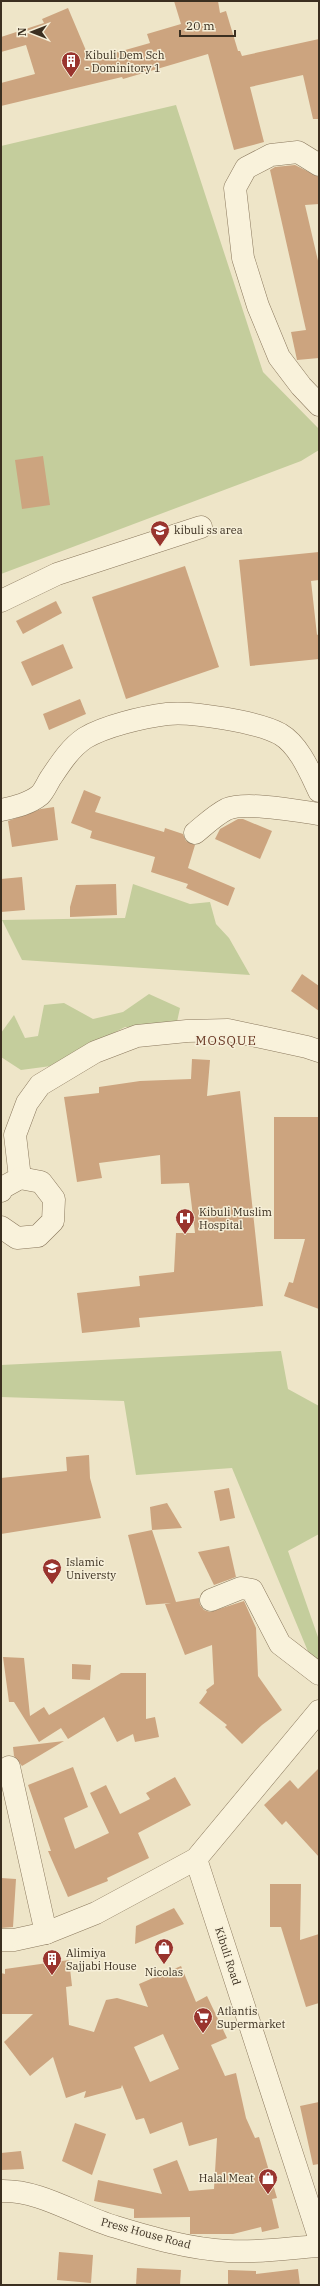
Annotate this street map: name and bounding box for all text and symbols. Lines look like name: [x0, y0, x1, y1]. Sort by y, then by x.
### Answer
north arrow: [12, 12, 52, 52]
scale bar: [180, 12, 235, 38]
text: 20 m: [186, 18, 215, 33]
text: N: [15, 27, 29, 36]
place label: Kibuli Dem Sch - Dominitory 1: [85, 48, 165, 75]
building icon: Kibuli Dem Sch - Dominitory 1: [60, 50, 82, 78]
school or university icon: kibuli ss area: [149, 519, 171, 547]
place label: kibuli ss area: [174, 523, 243, 537]
district label: MOSQUE: [195, 1032, 257, 1049]
place label: Kibuli Muslim Hospital: [199, 1205, 272, 1232]
hospital icon: Kibuli Muslim Hospital: [174, 1207, 196, 1235]
place label: Islamic Universty: [66, 1555, 116, 1582]
school or university icon: Islamic Universty: [41, 1557, 63, 1585]
street label: Kibuli Road: [212, 1925, 244, 1987]
shop icon: Nicolas: [153, 1937, 175, 1965]
place label: Alimiya Sajjabi House: [66, 1946, 137, 1973]
building icon: Alimiya Sajjabi House: [41, 1948, 63, 1976]
place label: Nicolas: [145, 1965, 183, 1979]
place label: Atlantis Supermarket: [217, 2004, 285, 2031]
supermarket icon: Atlantis Supermarket: [192, 2006, 214, 2034]
shop icon: Halal Meat: [257, 2167, 279, 2195]
place label: Halal Meat: [199, 2171, 254, 2185]
street label: Press House Road: [100, 2214, 193, 2252]

